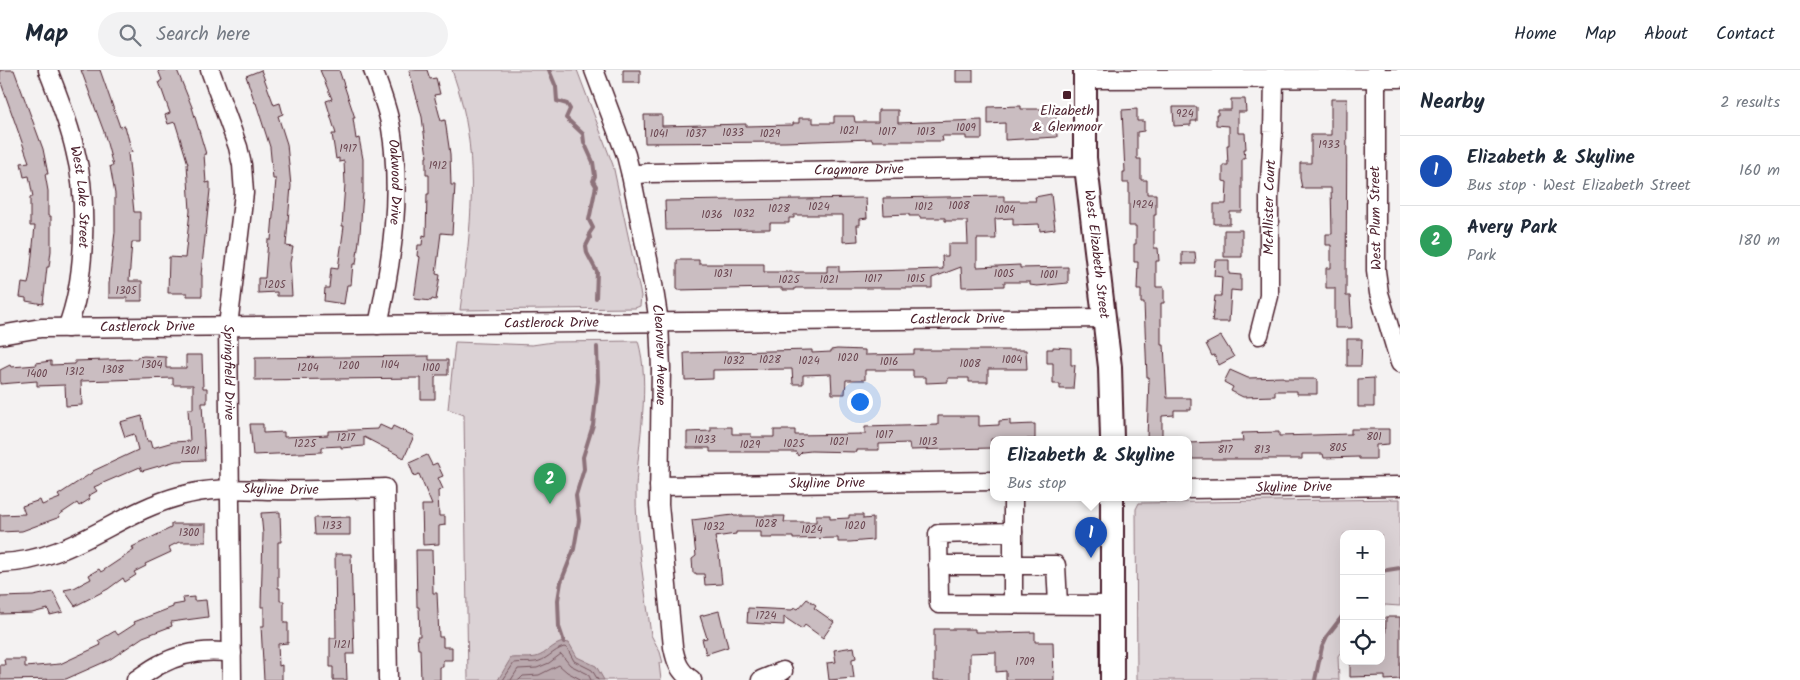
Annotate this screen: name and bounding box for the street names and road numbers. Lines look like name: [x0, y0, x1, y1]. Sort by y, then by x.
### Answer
street label: Oakwood Drive: [382, 138, 407, 226]
street label: West Lake Street: [63, 144, 94, 249]
street label: Cragmore Drive: [814, 158, 904, 182]
street label: McAllister Court: [1258, 158, 1282, 255]
street label: West Plum Street: [1364, 165, 1388, 270]
street label: West Elizabeth Street: [1078, 189, 1115, 321]
street label: Clearview Avenue: [645, 303, 672, 406]
street label: Castlerock Drive: [910, 308, 1006, 331]
street label: Castlerock Drive: [504, 312, 600, 335]
street label: Castlerock Drive: [100, 316, 196, 338]
street label: Springfield Drive: [217, 325, 240, 421]
street label: Skyline Drive: [789, 472, 866, 495]
street label: Skyline Drive: [1256, 476, 1333, 499]
street label: Skyline Drive: [243, 478, 320, 501]

